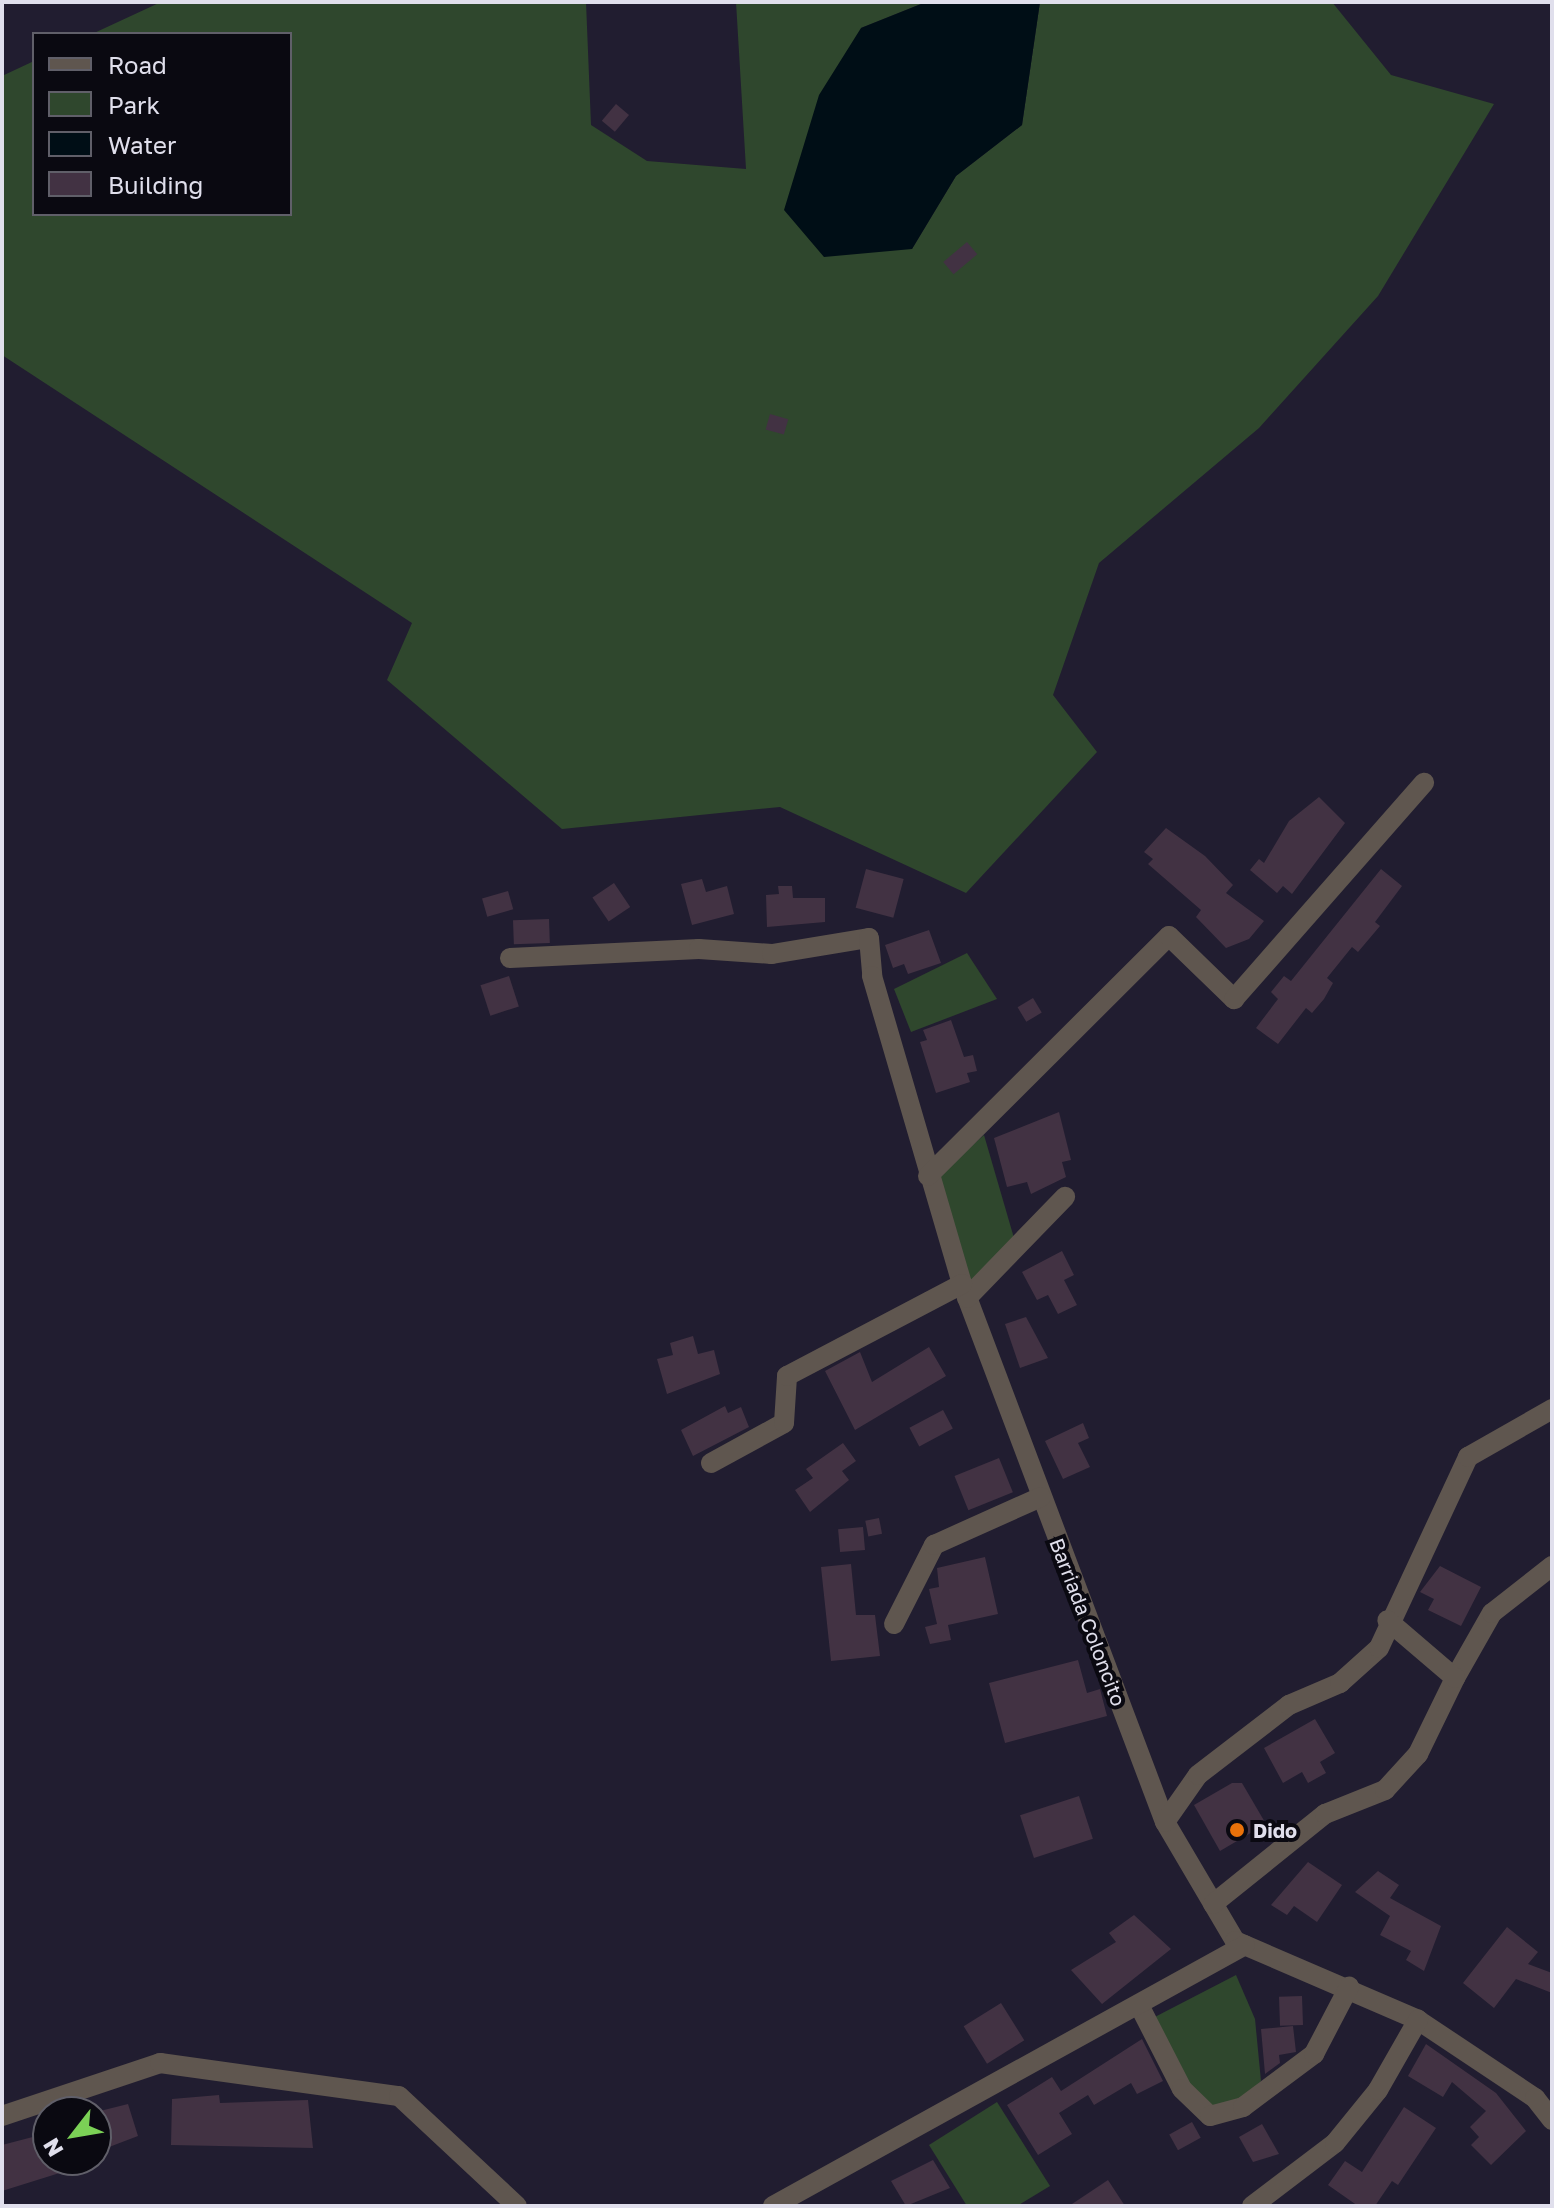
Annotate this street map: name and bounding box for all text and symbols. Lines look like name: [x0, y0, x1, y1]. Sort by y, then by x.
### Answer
legend: [32, 32, 292, 216]
text: Road: [108, 50, 167, 79]
text: Park: [108, 90, 160, 119]
text: Water: [108, 130, 176, 159]
text: Building: [108, 170, 203, 199]
street label: Barriada Coloncito: [1045, 1535, 1131, 1709]
place label: Dido: [1253, 1818, 1297, 1842]
marker: Dido: [1228, 1821, 1246, 1839]
north arrow: [32, 2096, 112, 2176]
text: N: [37, 2133, 69, 2162]

